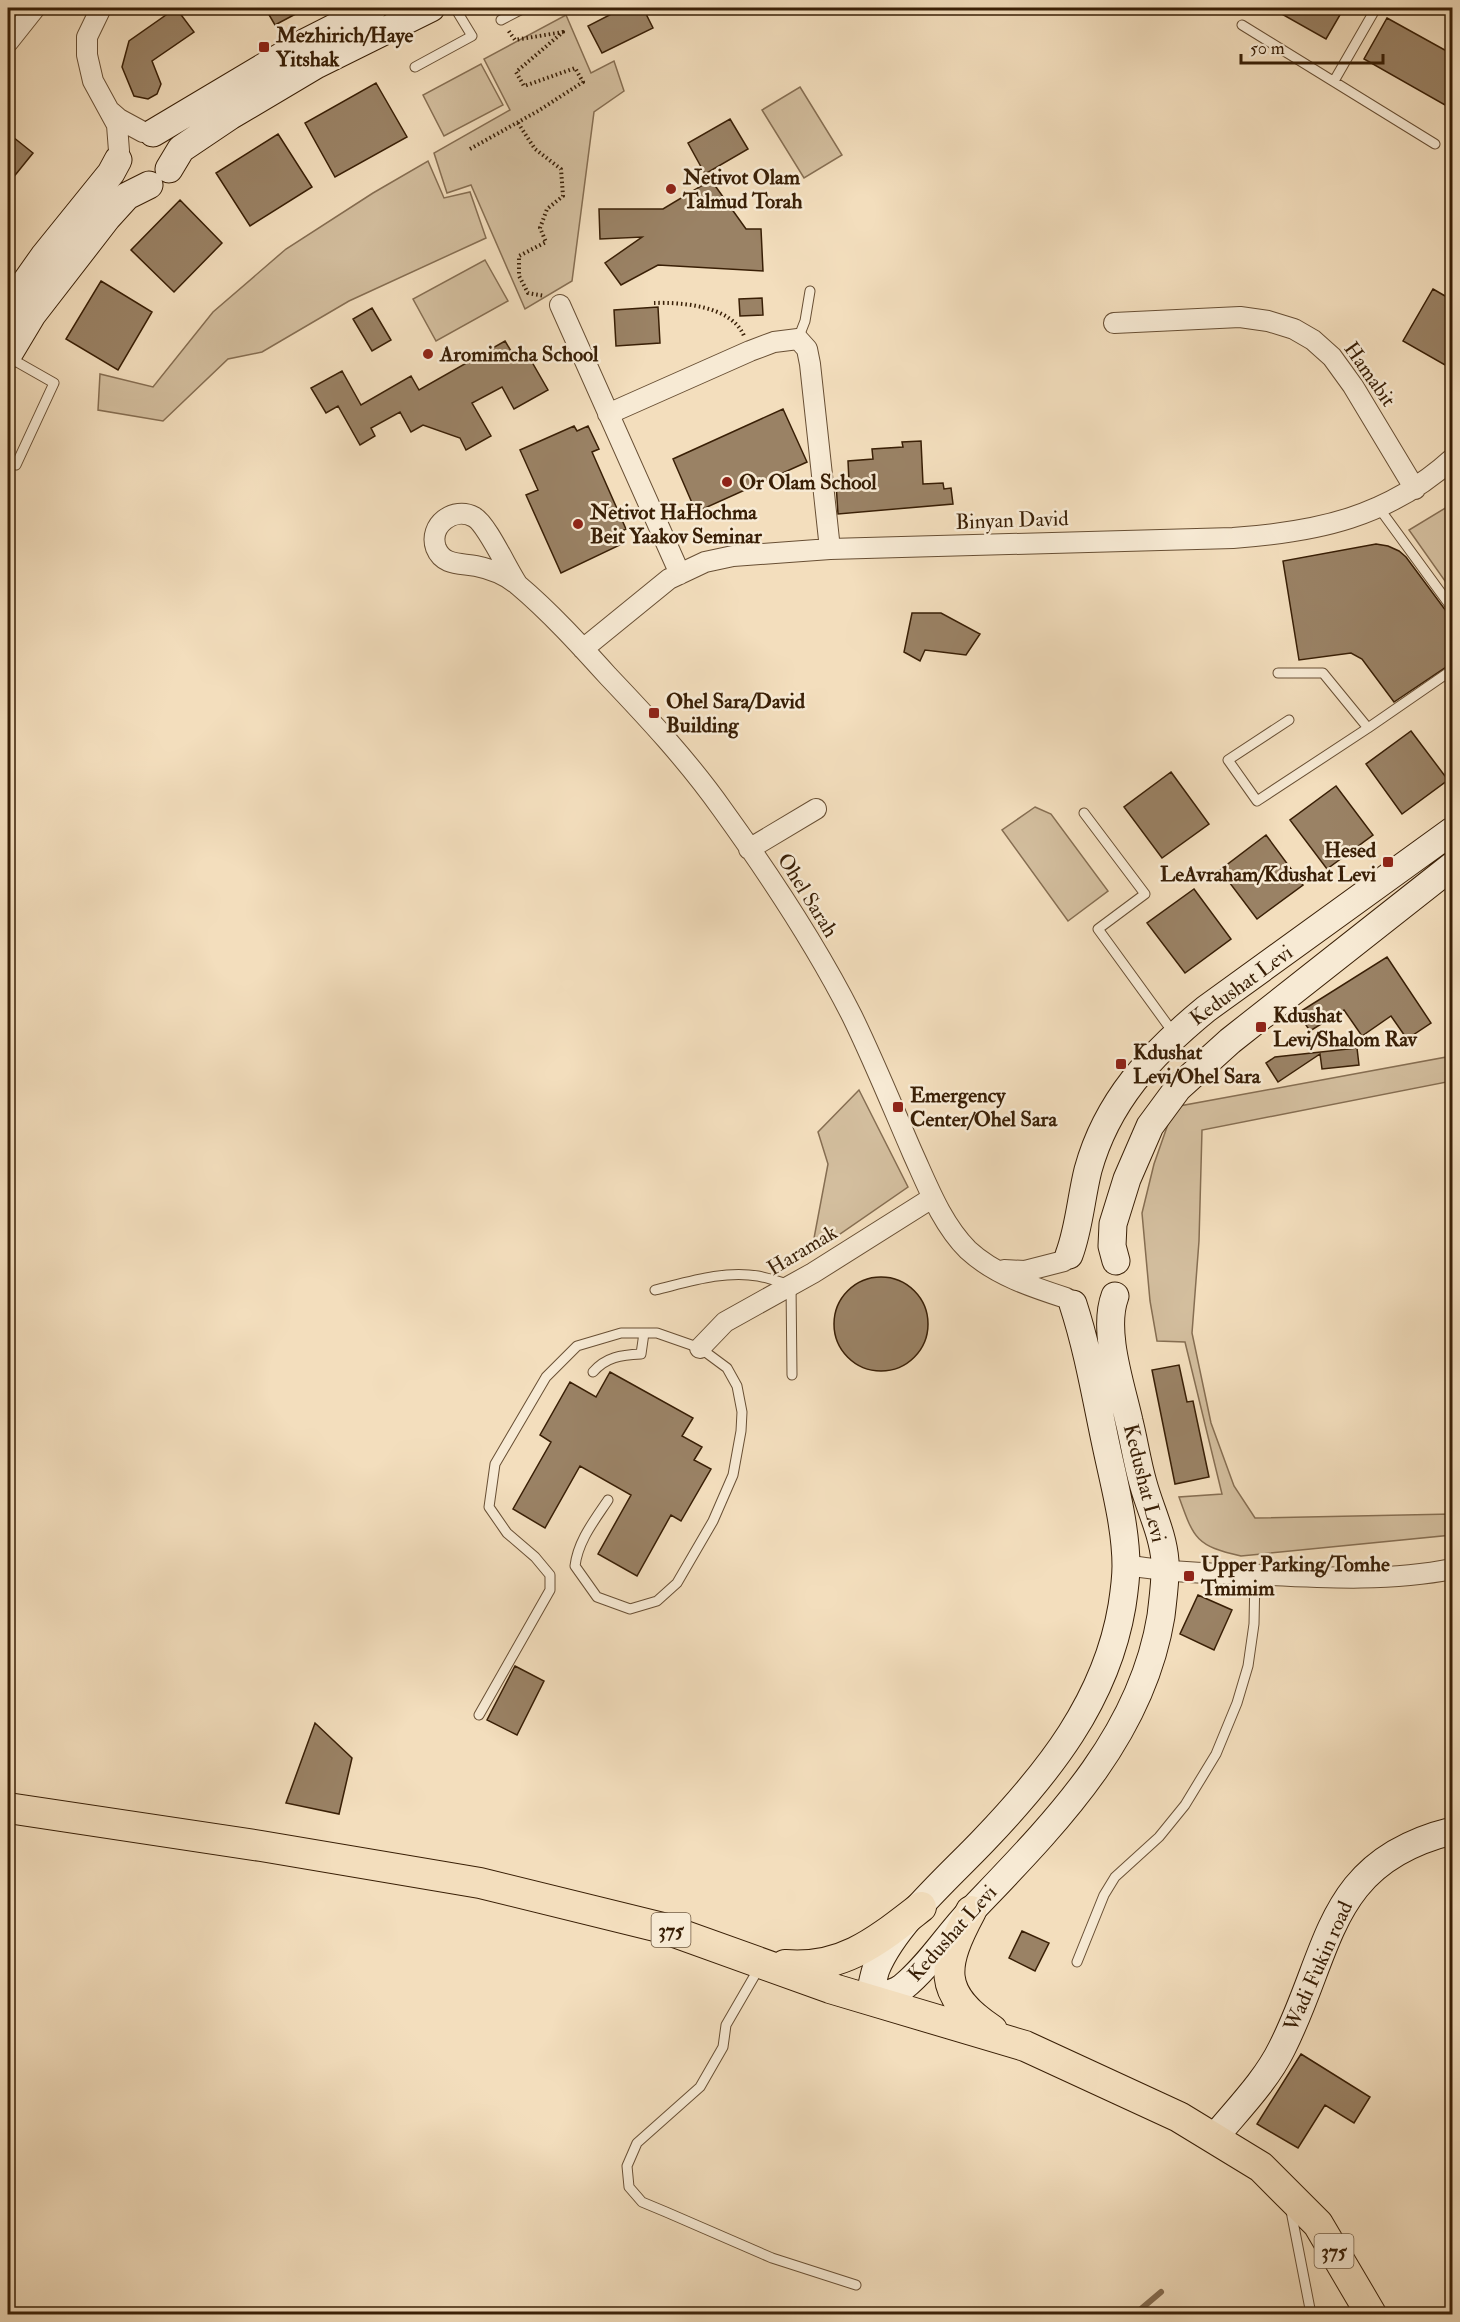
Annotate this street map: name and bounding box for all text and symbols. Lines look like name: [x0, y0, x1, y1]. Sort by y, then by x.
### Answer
place label: Mezhirich/Haye Yitshak: [275, 22, 413, 73]
scale bar: [1241, 27, 1384, 65]
text: 50 m: [1250, 37, 1285, 60]
marker: Mezhirich/Haye Yitshak: [257, 40, 271, 54]
place label: Netivot Olam Talmud Torah: [682, 164, 802, 215]
marker: Netivot Olam Talmud Torah: [664, 182, 678, 196]
street label: Hamabit: [1338, 337, 1402, 412]
place label: Aromimcha School: [439, 341, 599, 368]
marker: Aromimcha School: [421, 347, 435, 361]
place label: Or Olam School: [739, 469, 877, 496]
marker: Or Olam School: [720, 475, 734, 489]
place label: Netivot HaHochma Beit Yaakov Seminar: [589, 499, 763, 550]
street label: Binyan David: [955, 505, 1070, 536]
marker: Netivot HaHochma Beit Yaakov Seminar: [571, 517, 585, 531]
place label: Ohel Sara/David Building: [666, 688, 806, 739]
marker: Ohel Sara/David Building: [647, 706, 661, 720]
place label: Hesed LeAvraham/Kdushat Levi: [1160, 837, 1377, 888]
street label: Ohel Sarah: [771, 848, 844, 942]
marker: Hesed LeAvraham/Kdushat Levi: [1381, 855, 1395, 869]
street label: Kedushat Levi: [1184, 939, 1299, 1032]
place label: Kdushat Levi/Shalom Rav: [1273, 1002, 1418, 1053]
marker: Kdushat Levi/Shalom Rav: [1254, 1020, 1268, 1034]
place label: Kdushat Levi/Ohel Sara: [1133, 1039, 1262, 1090]
marker: Kdushat Levi/Ohel Sara: [1114, 1057, 1128, 1071]
place label: Emergency Center/Ohel Sara: [910, 1082, 1058, 1133]
marker: Emergency Center/Ohel Sara: [891, 1100, 905, 1114]
street label: Haramak: [762, 1219, 842, 1282]
street label: Kedushat Levi: [1117, 1421, 1172, 1545]
place label: Upper Parking/Tomhe Tmimim: [1200, 1551, 1390, 1602]
marker: Upper Parking/Tomhe Tmimim: [1182, 1569, 1196, 1583]
street label: Kedushat Levi: [902, 1879, 1003, 1987]
street label: Wadi Fukin road: [1277, 1896, 1359, 2036]
road number: 375: [652, 1913, 690, 1947]
road number: 375: [1314, 2234, 1354, 2268]

